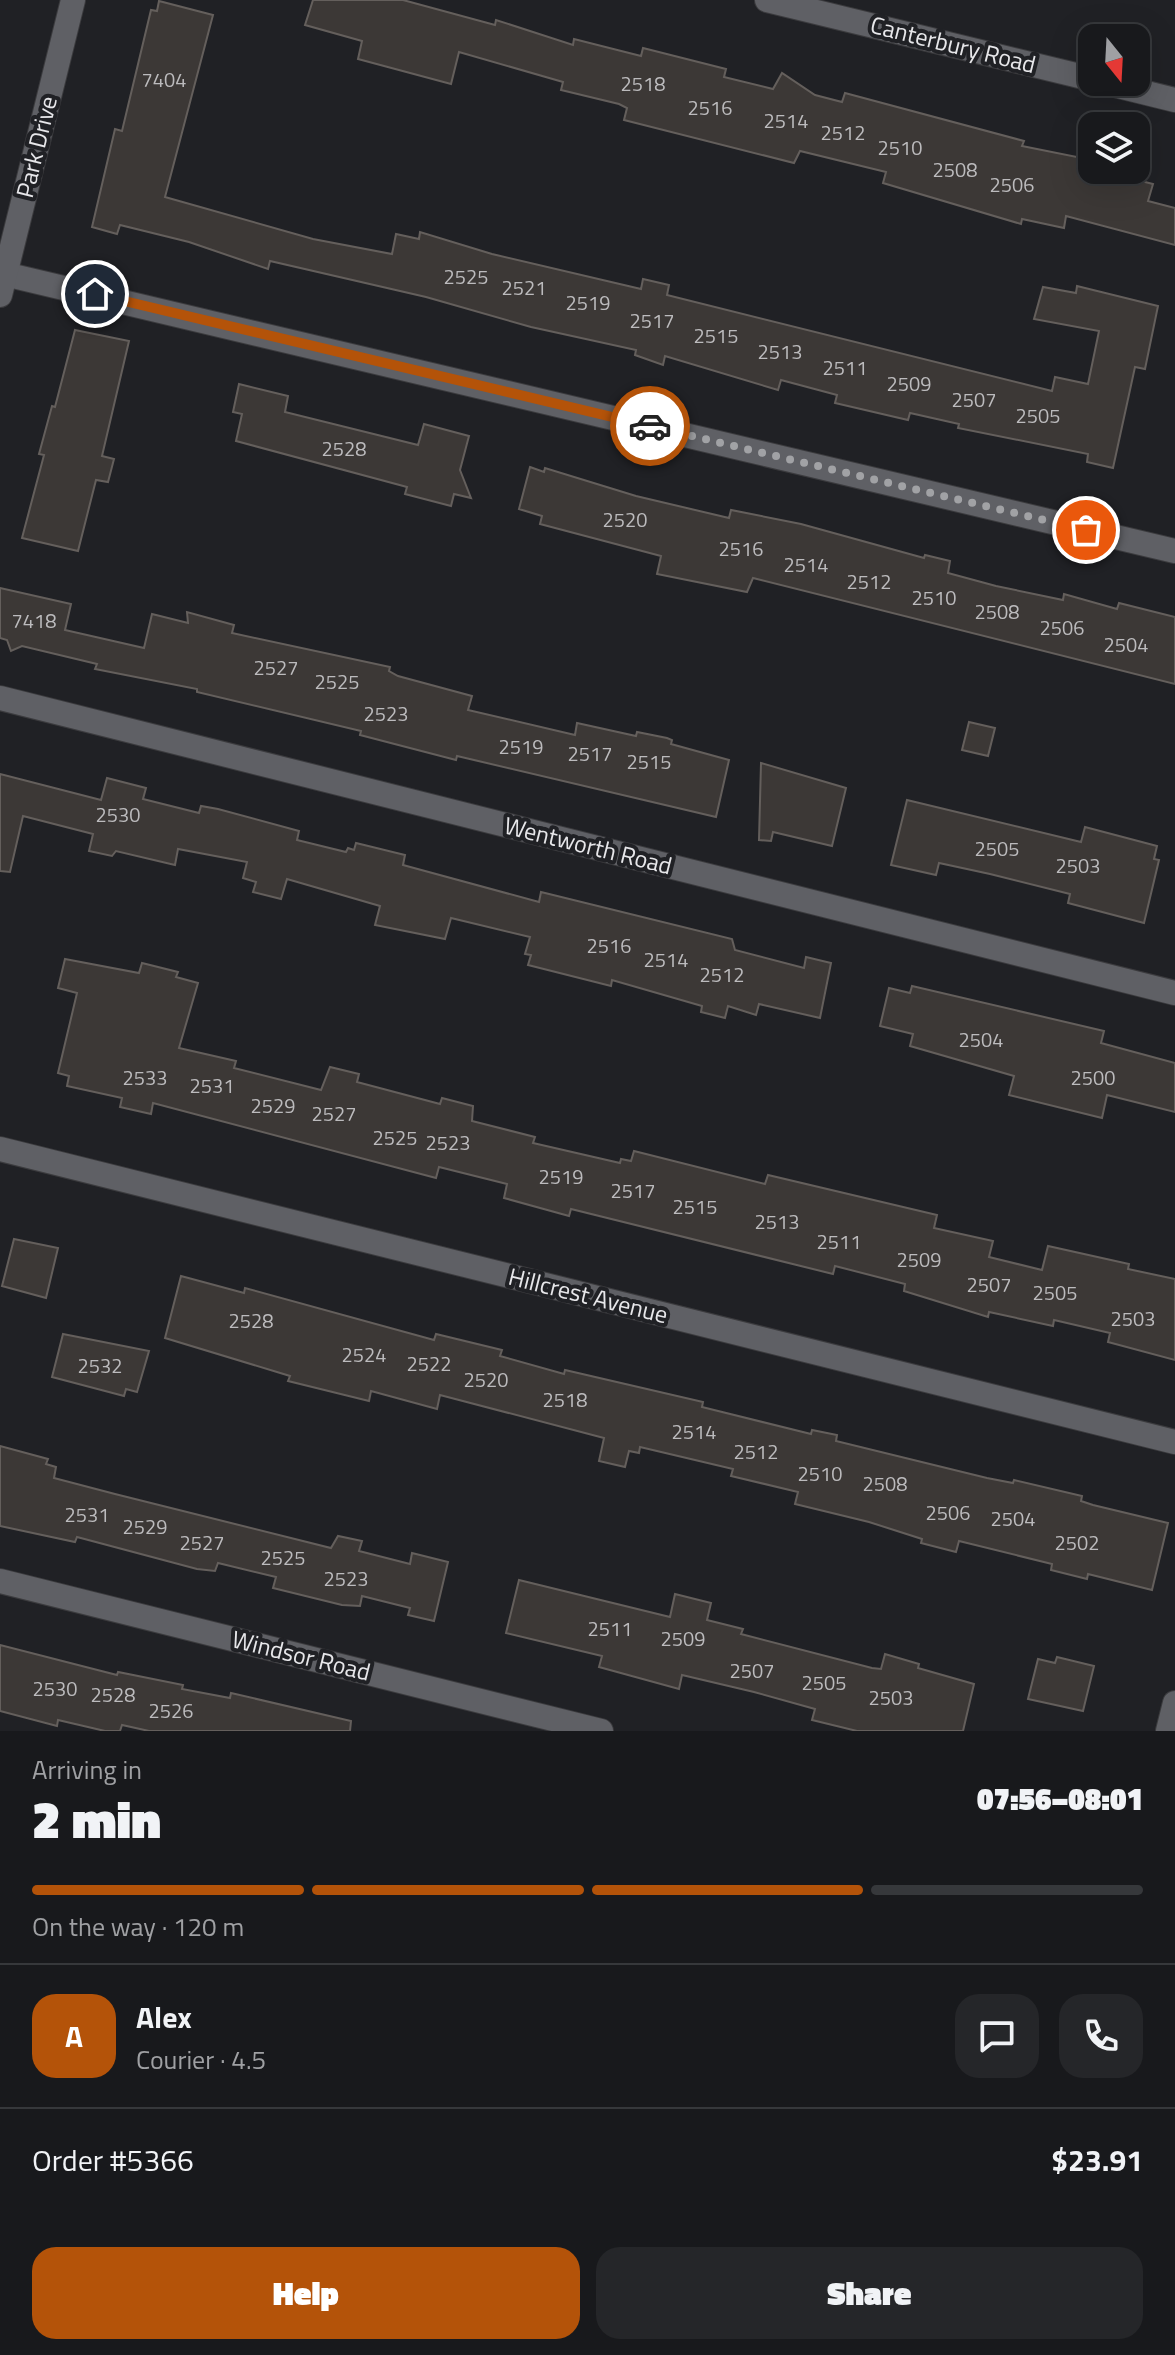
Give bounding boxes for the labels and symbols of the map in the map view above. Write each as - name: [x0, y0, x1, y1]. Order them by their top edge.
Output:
- street label: Canterbury Road: [867, 6, 1040, 82]
- north arrow: [1078, 24, 1150, 96]
- house number: 7404: [142, 64, 186, 95]
- house number: 2518: [621, 68, 665, 99]
- street label: Park Drive: [6, 92, 66, 201]
- house number: 2516: [688, 92, 732, 123]
- house number: 2514: [764, 105, 808, 136]
- house number: 2512: [821, 117, 865, 148]
- house number: 2510: [878, 132, 922, 163]
- house number: 2508: [933, 154, 977, 185]
- house number: 2506: [990, 169, 1034, 200]
- pin: [61, 260, 129, 328]
- house number: 2525: [444, 261, 488, 292]
- house number: 2521: [502, 272, 546, 303]
- house number: 2519: [566, 287, 610, 318]
- house number: 2517: [630, 305, 674, 336]
- house number: 2515: [694, 320, 738, 351]
- house number: 2513: [758, 336, 802, 367]
- house number: 2511: [823, 352, 867, 383]
- house number: 2509: [887, 368, 931, 399]
- house number: 2507: [952, 384, 996, 415]
- courier: [610, 386, 690, 466]
- house number: 2505: [1016, 400, 1060, 431]
- house number: 2528: [322, 433, 366, 464]
- pin: [1052, 496, 1120, 564]
- house number: 2520: [603, 504, 647, 535]
- house number: 2516: [719, 533, 763, 564]
- house number: 2514: [784, 549, 828, 580]
- house number: 2512: [847, 566, 891, 597]
- house number: 2510: [912, 582, 956, 613]
- house number: 2508: [975, 596, 1019, 627]
- house number: 7418: [12, 605, 56, 636]
- house number: 2506: [1040, 612, 1084, 643]
- house number: 2504: [1104, 629, 1148, 660]
- house number: 2527: [254, 652, 298, 683]
- house number: 2525: [315, 666, 359, 697]
- house number: 2523: [364, 698, 408, 729]
- house number: 2519: [499, 731, 543, 762]
- house number: 2517: [568, 738, 612, 769]
- house number: 2515: [627, 746, 671, 777]
- house number: 2530: [96, 799, 140, 830]
- street label: Wentworth Road: [501, 807, 676, 883]
- house number: 2505: [975, 833, 1019, 864]
- house number: 2503: [1056, 850, 1100, 881]
- house number: 2516: [587, 930, 631, 961]
- house number: 2514: [644, 944, 688, 975]
- house number: 2512: [700, 959, 744, 990]
- house number: 2504: [959, 1024, 1003, 1055]
- house number: 2533: [123, 1062, 167, 1093]
- house number: 2500: [1071, 1062, 1115, 1093]
- house number: 2531: [190, 1070, 234, 1101]
- house number: 2529: [251, 1090, 295, 1121]
- house number: 2527: [312, 1098, 356, 1129]
- house number: 2525: [373, 1122, 417, 1153]
- house number: 2523: [426, 1127, 470, 1158]
- house number: 2519: [539, 1161, 583, 1192]
- house number: 2517: [611, 1175, 655, 1206]
- house number: 2515: [673, 1191, 717, 1222]
- house number: 2513: [755, 1206, 799, 1237]
- house number: 2511: [817, 1226, 861, 1257]
- house number: 2509: [897, 1244, 941, 1275]
- street label: Hillcrest Avenue: [505, 1258, 672, 1332]
- house number: 2507: [967, 1269, 1011, 1300]
- house number: 2505: [1033, 1277, 1077, 1308]
- house number: 2503: [1111, 1303, 1155, 1334]
- house number: 2528: [229, 1305, 273, 1336]
- house number: 2524: [342, 1339, 386, 1370]
- house number: 2522: [407, 1348, 451, 1379]
- house number: 2532: [78, 1350, 122, 1381]
- house number: 2520: [464, 1364, 508, 1395]
- house number: 2518: [543, 1384, 587, 1415]
- house number: 2514: [672, 1416, 716, 1447]
- house number: 2512: [734, 1436, 778, 1467]
- house number: 2510: [798, 1458, 842, 1489]
- house number: 2508: [863, 1468, 907, 1499]
- house number: 2506: [926, 1497, 970, 1528]
- house number: 2531: [65, 1499, 109, 1530]
- house number: 2504: [991, 1503, 1035, 1534]
- house number: 2529: [123, 1511, 167, 1542]
- house number: 2527: [180, 1527, 224, 1558]
- house number: 2502: [1055, 1527, 1099, 1558]
- house number: 2525: [261, 1542, 305, 1573]
- house number: 2523: [324, 1563, 368, 1594]
- house number: 2511: [588, 1613, 632, 1644]
- street label: Windsor Road: [228, 1620, 374, 1690]
- house number: 2509: [661, 1623, 705, 1654]
- house number: 2507: [730, 1655, 774, 1686]
- house number: 2505: [802, 1667, 846, 1698]
- house number: 2530: [33, 1673, 77, 1704]
- house number: 2528: [91, 1679, 135, 1710]
- house number: 2503: [869, 1682, 913, 1713]
- house number: 2526: [149, 1695, 193, 1726]

